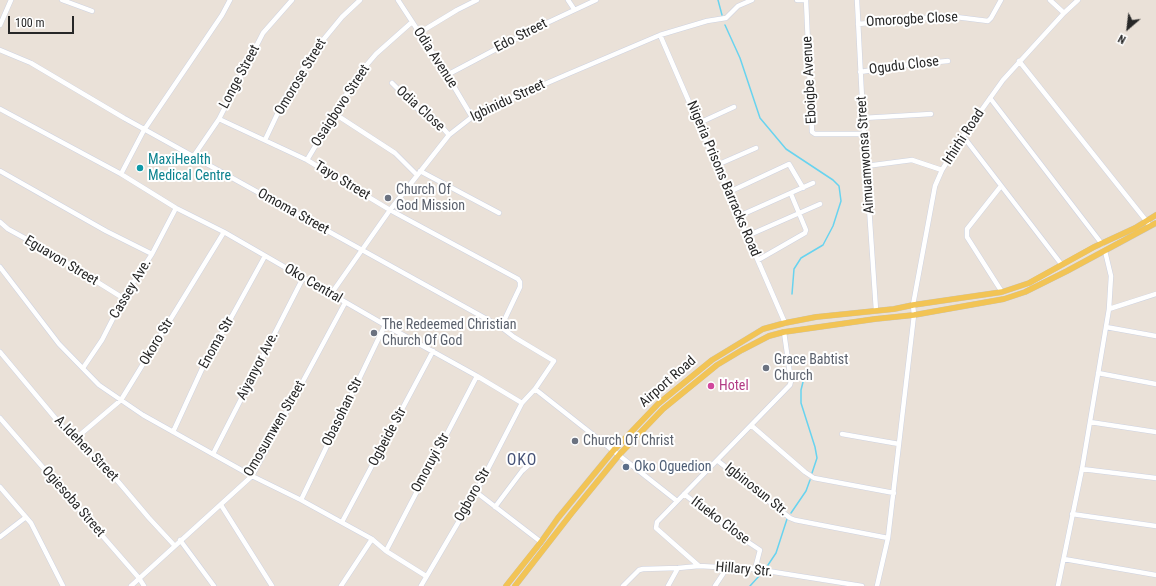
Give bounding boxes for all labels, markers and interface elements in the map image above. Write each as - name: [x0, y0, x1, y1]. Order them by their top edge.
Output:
- scale bar: [10, 8, 76, 34]
- north arrow: [1108, 8, 1148, 48]
- street label: Omorogbe Close: [866, 9, 958, 31]
- text: 100 m: [15, 16, 45, 30]
- street label: Edo Street: [492, 16, 550, 56]
- street label: Odia Avenue: [409, 25, 461, 91]
- text: N: [1116, 32, 1128, 46]
- street label: Omorose Street: [272, 36, 330, 118]
- street label: Eboigbe Avenue: [799, 36, 821, 124]
- street label: Longe Street: [216, 42, 264, 112]
- street label: Ogudu Close: [868, 53, 940, 79]
- street label: Osaigbovo Street: [308, 62, 374, 150]
- street label: Igbinidu Street: [468, 76, 548, 126]
- street label: Odia Close: [392, 83, 448, 135]
- street label: Aimuamwonsa Street: [854, 96, 878, 214]
- street label: Nigeria Prisons Barracks Road: [683, 99, 763, 259]
- street label: Irhirhi Road: [940, 106, 988, 168]
- place label: MaxiHealth Medical Centre: [148, 152, 231, 184]
- street label: Tayo Street: [311, 158, 373, 204]
- marker: MaxiHealth Medical Centre: [135, 163, 145, 173]
- place label: Church Of God Mission: [396, 182, 465, 214]
- street label: Omoma Street: [254, 185, 332, 239]
- marker: Church Of God Mission: [383, 193, 393, 203]
- street label: Eguavon Street: [21, 232, 101, 290]
- street label: Cassey Ave.: [107, 256, 155, 322]
- street label: Oko Central: [281, 261, 345, 307]
- street label: Enoma Str: [196, 314, 238, 372]
- street label: Okoro Str: [136, 315, 178, 369]
- place label: The Redeemed Christian Church Of God: [382, 317, 517, 350]
- marker: The Redeemed Christian Church Of God: [369, 328, 379, 338]
- street label: Aiyanyor Ave.: [234, 329, 282, 403]
- place label: Grace Babtist Church: [774, 352, 848, 384]
- street label: Airport Road: [636, 353, 700, 411]
- marker: Grace Babtist Church: [761, 363, 771, 373]
- street label: Obasohan Str: [319, 375, 367, 449]
- street label: Omosumwen Street: [241, 378, 309, 480]
- place label: Hotel: [719, 378, 749, 394]
- marker: Hotel: [706, 381, 716, 391]
- street label: Ogbeide Str: [365, 405, 411, 469]
- street label: A.Idehen Street: [50, 413, 122, 485]
- street label: Omoruyi Str: [408, 430, 454, 496]
- place label: Church Of Christ: [583, 433, 674, 449]
- marker: Church Of Christ: [570, 436, 580, 446]
- district label: OKO: [507, 451, 537, 471]
- place label: Oko Oguedion: [634, 459, 712, 475]
- street label: Igbinosun Str.: [721, 460, 791, 520]
- marker: Oko Oguedion: [621, 462, 631, 472]
- street label: Ogiesoba Street: [38, 463, 108, 541]
- street label: Ogboro Str: [451, 465, 495, 525]
- street label: Ifueko Close: [687, 494, 753, 548]
- street label: Hillary Str.: [715, 559, 773, 581]

